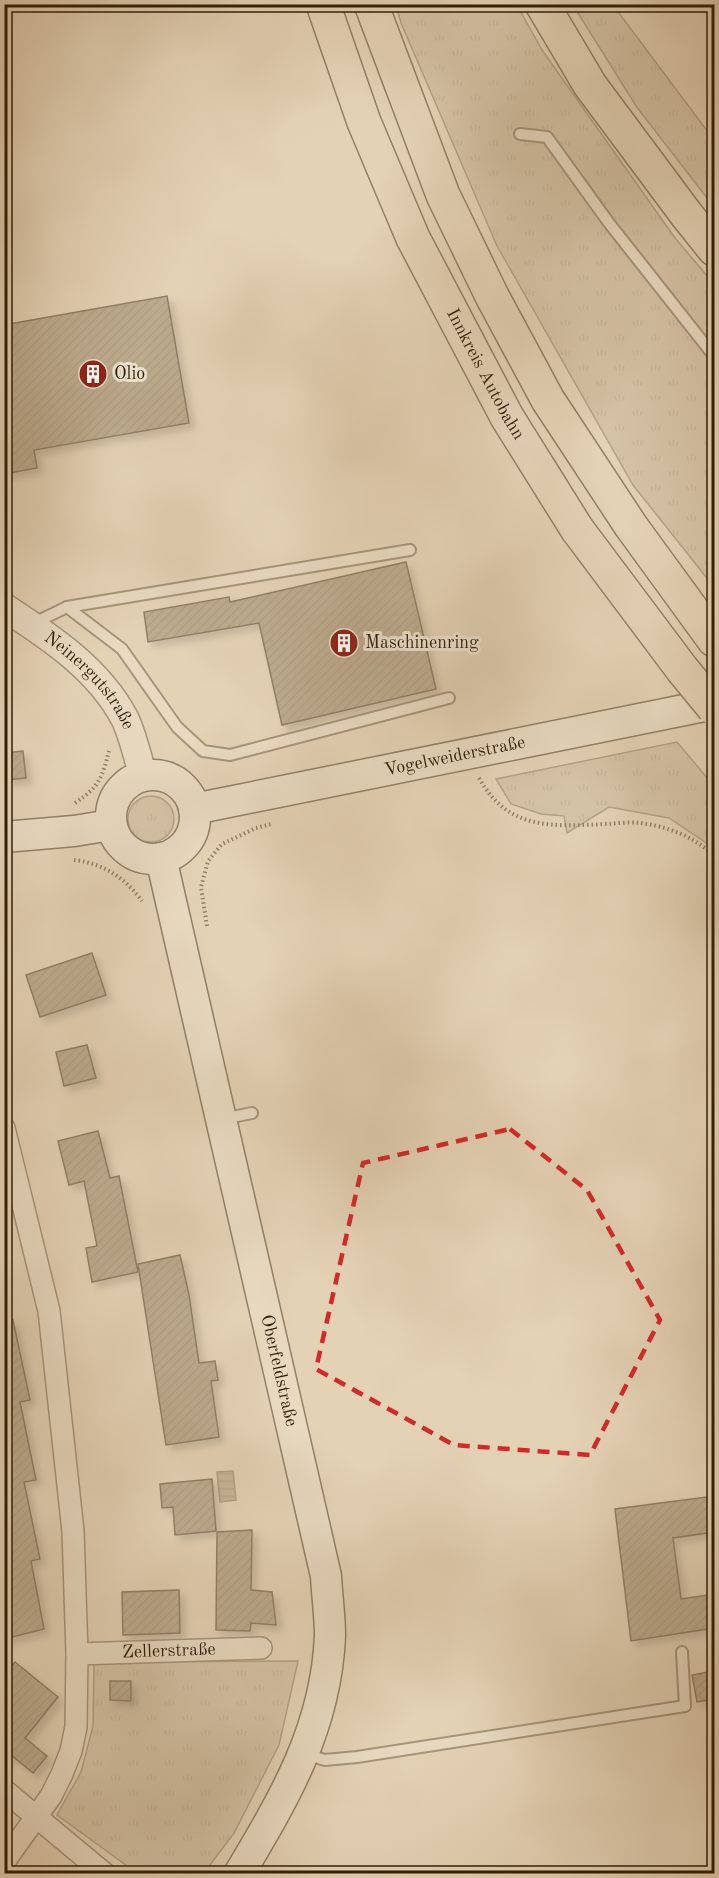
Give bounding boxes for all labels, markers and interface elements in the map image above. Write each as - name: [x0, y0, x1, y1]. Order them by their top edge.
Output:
- street label: Innkreis Autobahn: [443, 306, 528, 443]
- building icon: Olio: [77, 358, 109, 390]
- place label: Olio: [114, 365, 145, 383]
- building icon: Maschinenring: [328, 627, 360, 659]
- street label: Neinergutstraße: [41, 628, 137, 732]
- place label: Maschinenring: [365, 634, 479, 652]
- street label: Vogelweiderstraße: [383, 733, 527, 779]
- street label: Oberfeldstraße: [257, 1313, 300, 1428]
- street label: Zellerstraße: [122, 1640, 216, 1662]

